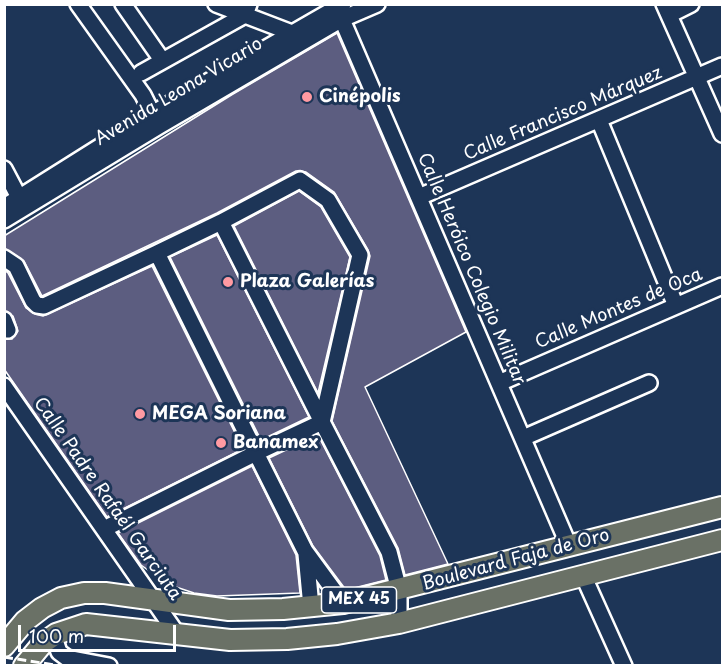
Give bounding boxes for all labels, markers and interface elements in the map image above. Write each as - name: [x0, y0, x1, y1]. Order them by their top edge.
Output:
- street label: Avenida Leona Vicario: [91, 33, 267, 151]
- street label: Calle Francisco Márquez: [461, 62, 665, 166]
- place label: Cinépolis: [319, 86, 401, 108]
- marker: Cinépolis: [300, 90, 314, 104]
- street label: Calle Heróico Colegio Militar: [412, 150, 530, 388]
- street label: Calle Montes de Oca: [532, 264, 706, 354]
- place label: Plaza Galerías: [240, 271, 374, 293]
- marker: Plaza Galerías: [221, 275, 235, 289]
- street label: Calle Padre Rafaél Garciuta: [29, 393, 185, 605]
- place label: MEGA Soriana: [152, 403, 286, 425]
- marker: MEGA Soriana: [133, 407, 147, 421]
- place label: Banamex: [233, 432, 318, 454]
- marker: Banamex: [214, 436, 228, 450]
- street label: Boulevard Faja de Oro: [420, 525, 612, 595]
- road number: MEX 45: [322, 587, 397, 613]
- scale bar: [21, 613, 178, 651]
- text: 100 m: [29, 622, 84, 649]

